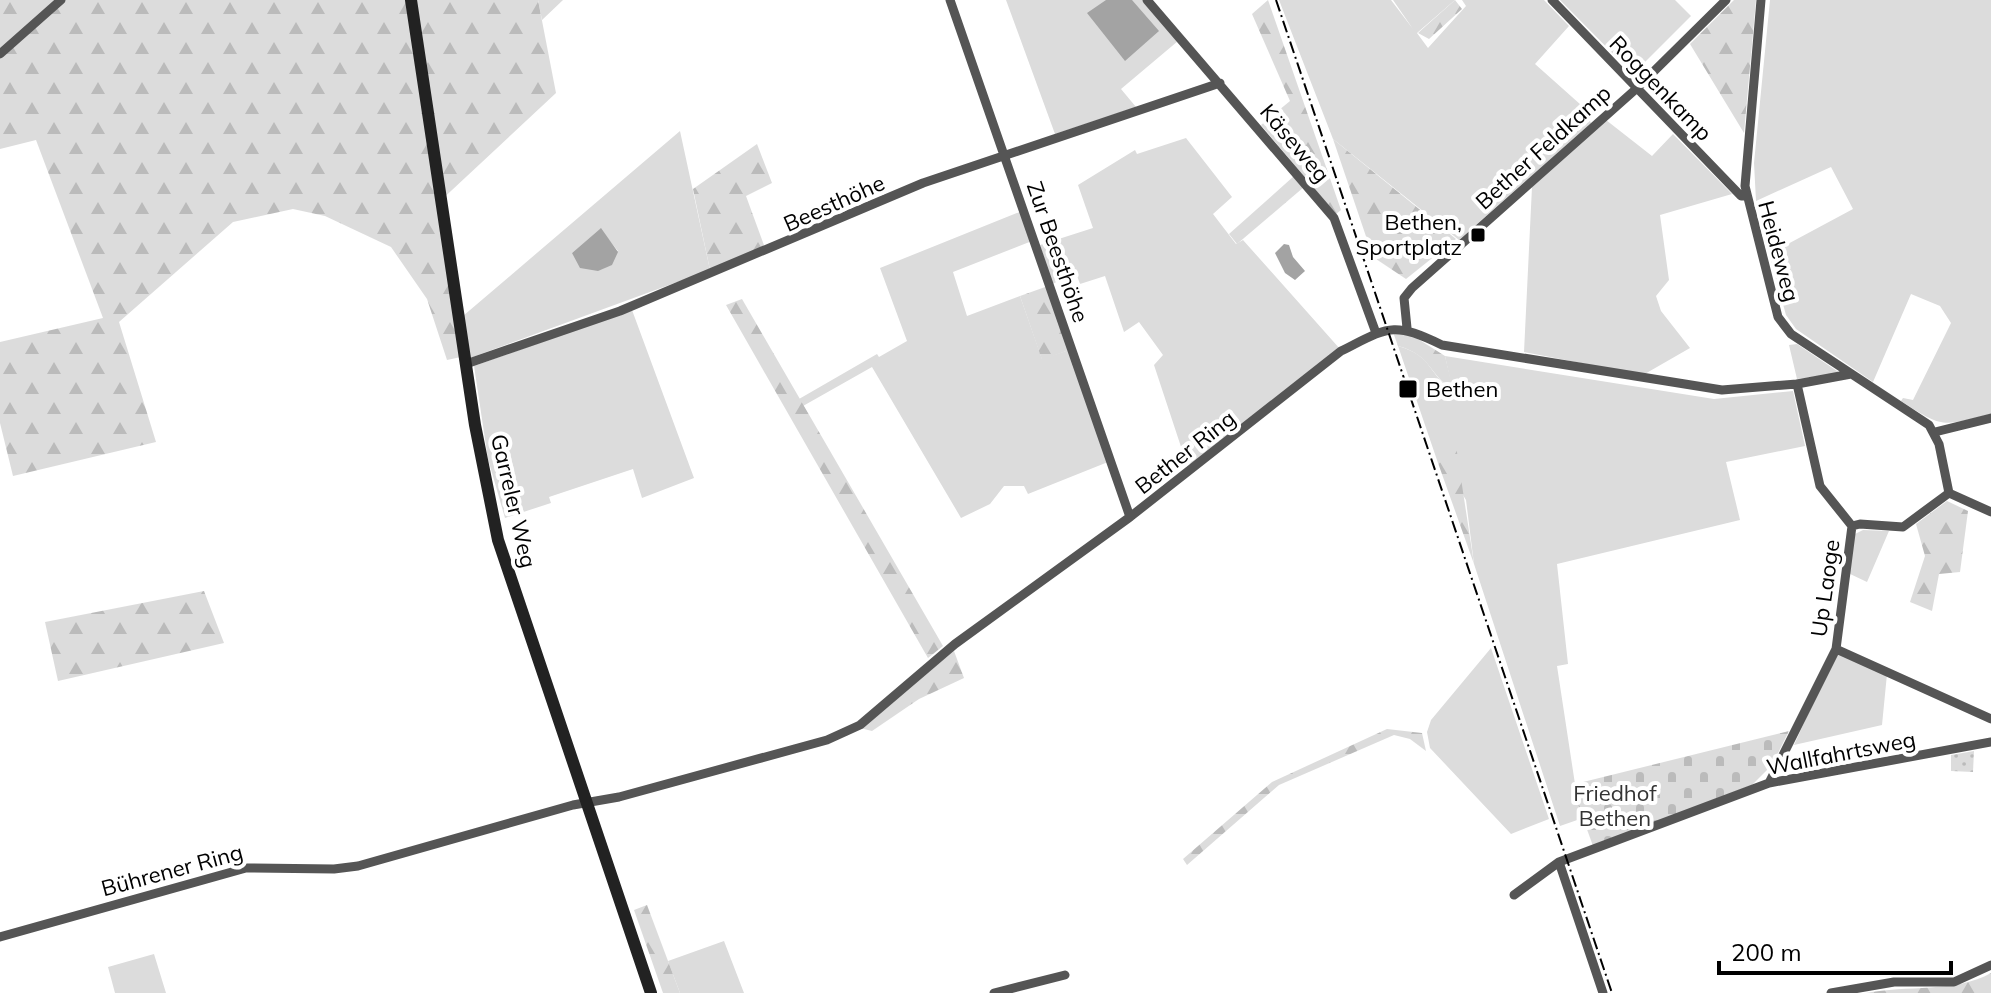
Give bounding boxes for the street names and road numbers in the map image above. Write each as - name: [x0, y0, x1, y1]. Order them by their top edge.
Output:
- street label: Roggenkamp: [1604, 29, 1718, 147]
- street label: Bether Feldkamp: [1470, 79, 1616, 215]
- street label: Käseweg: [1254, 98, 1336, 188]
- street label: Beesthöhe: [779, 168, 889, 238]
- street label: Zur Beesthöhe: [1021, 178, 1095, 326]
- street label: Heideweg: [1752, 197, 1806, 305]
- street label: Bether Ring: [1129, 404, 1241, 500]
- street label: Garreler Weg: [485, 431, 543, 571]
- street label: Up Laoge: [1804, 538, 1846, 638]
- street label: Wallfahrtsweg: [1764, 725, 1918, 781]
- street label: Bührener Ring: [98, 838, 246, 902]

